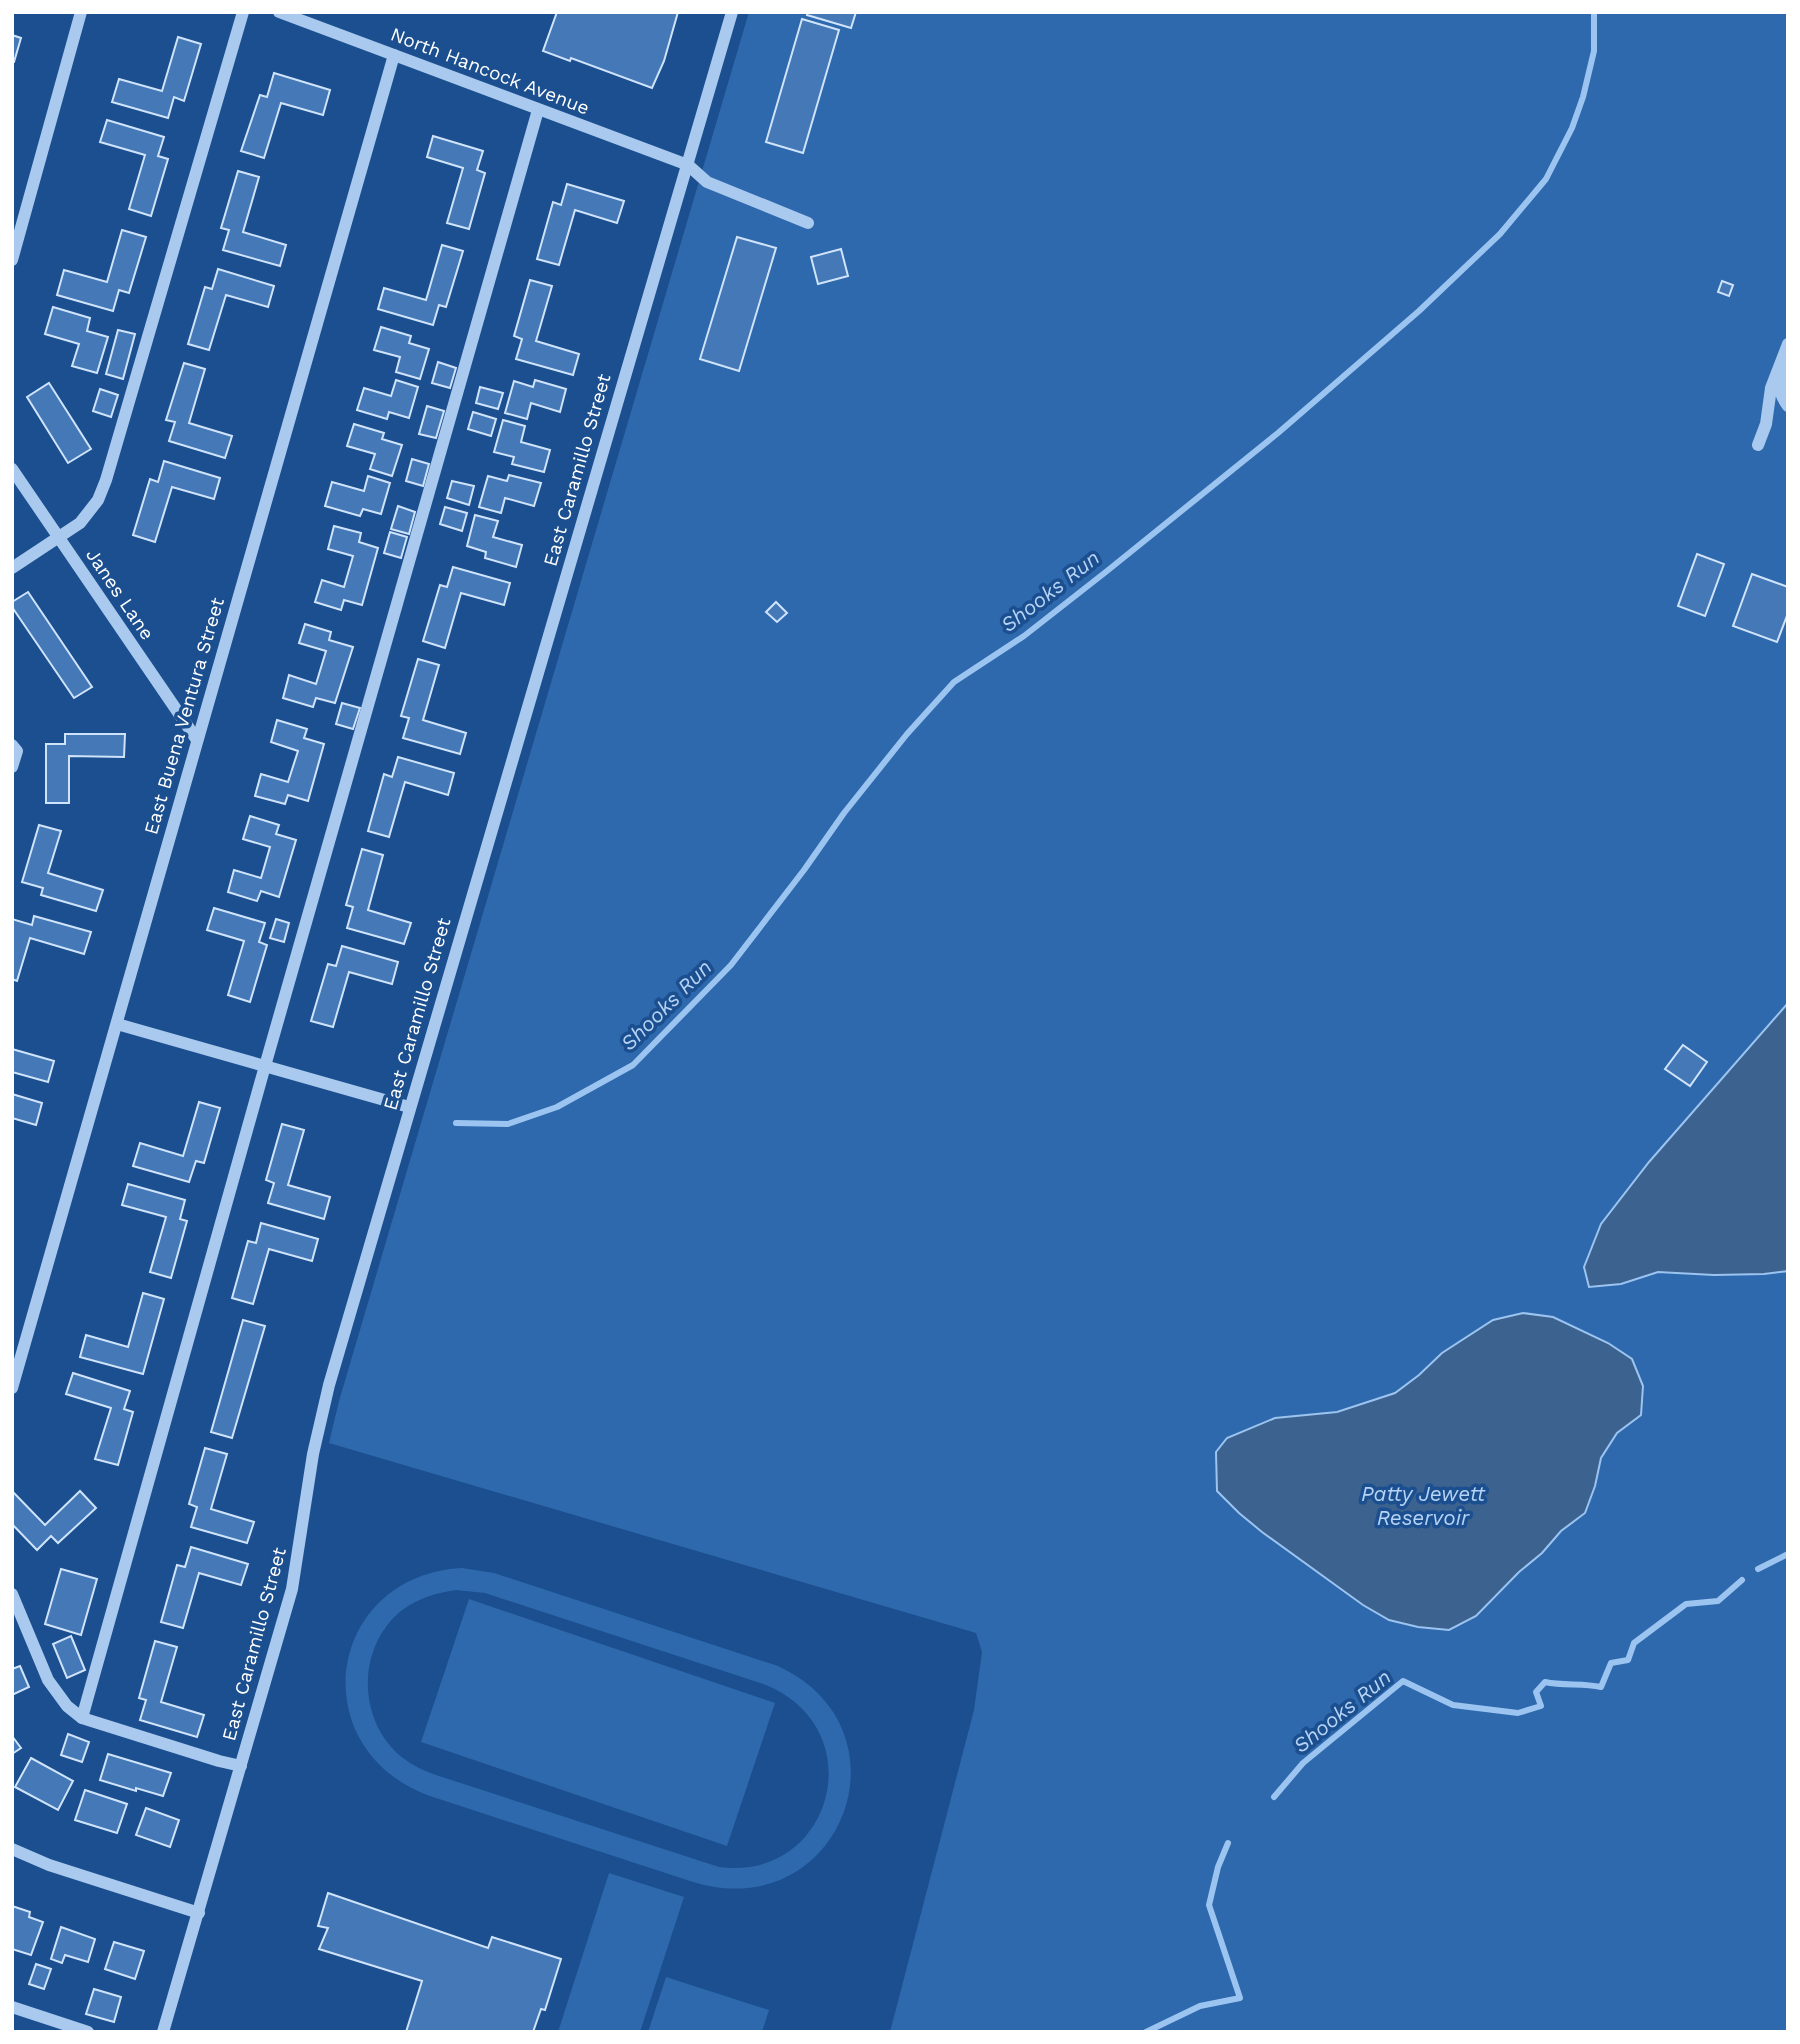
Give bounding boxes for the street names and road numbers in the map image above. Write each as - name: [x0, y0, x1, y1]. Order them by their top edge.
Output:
- street label: North Hancock Avenue: [387, 22, 593, 120]
- street label: East Caramillo Street: [538, 371, 616, 569]
- street label: Janes Lane: [81, 544, 159, 644]
- street label: East Buena Ventura Street: [139, 595, 229, 837]
- street label: East Caramillo Street: [378, 915, 456, 1113]
- street label: East Caramillo Street: [217, 1545, 291, 1743]

